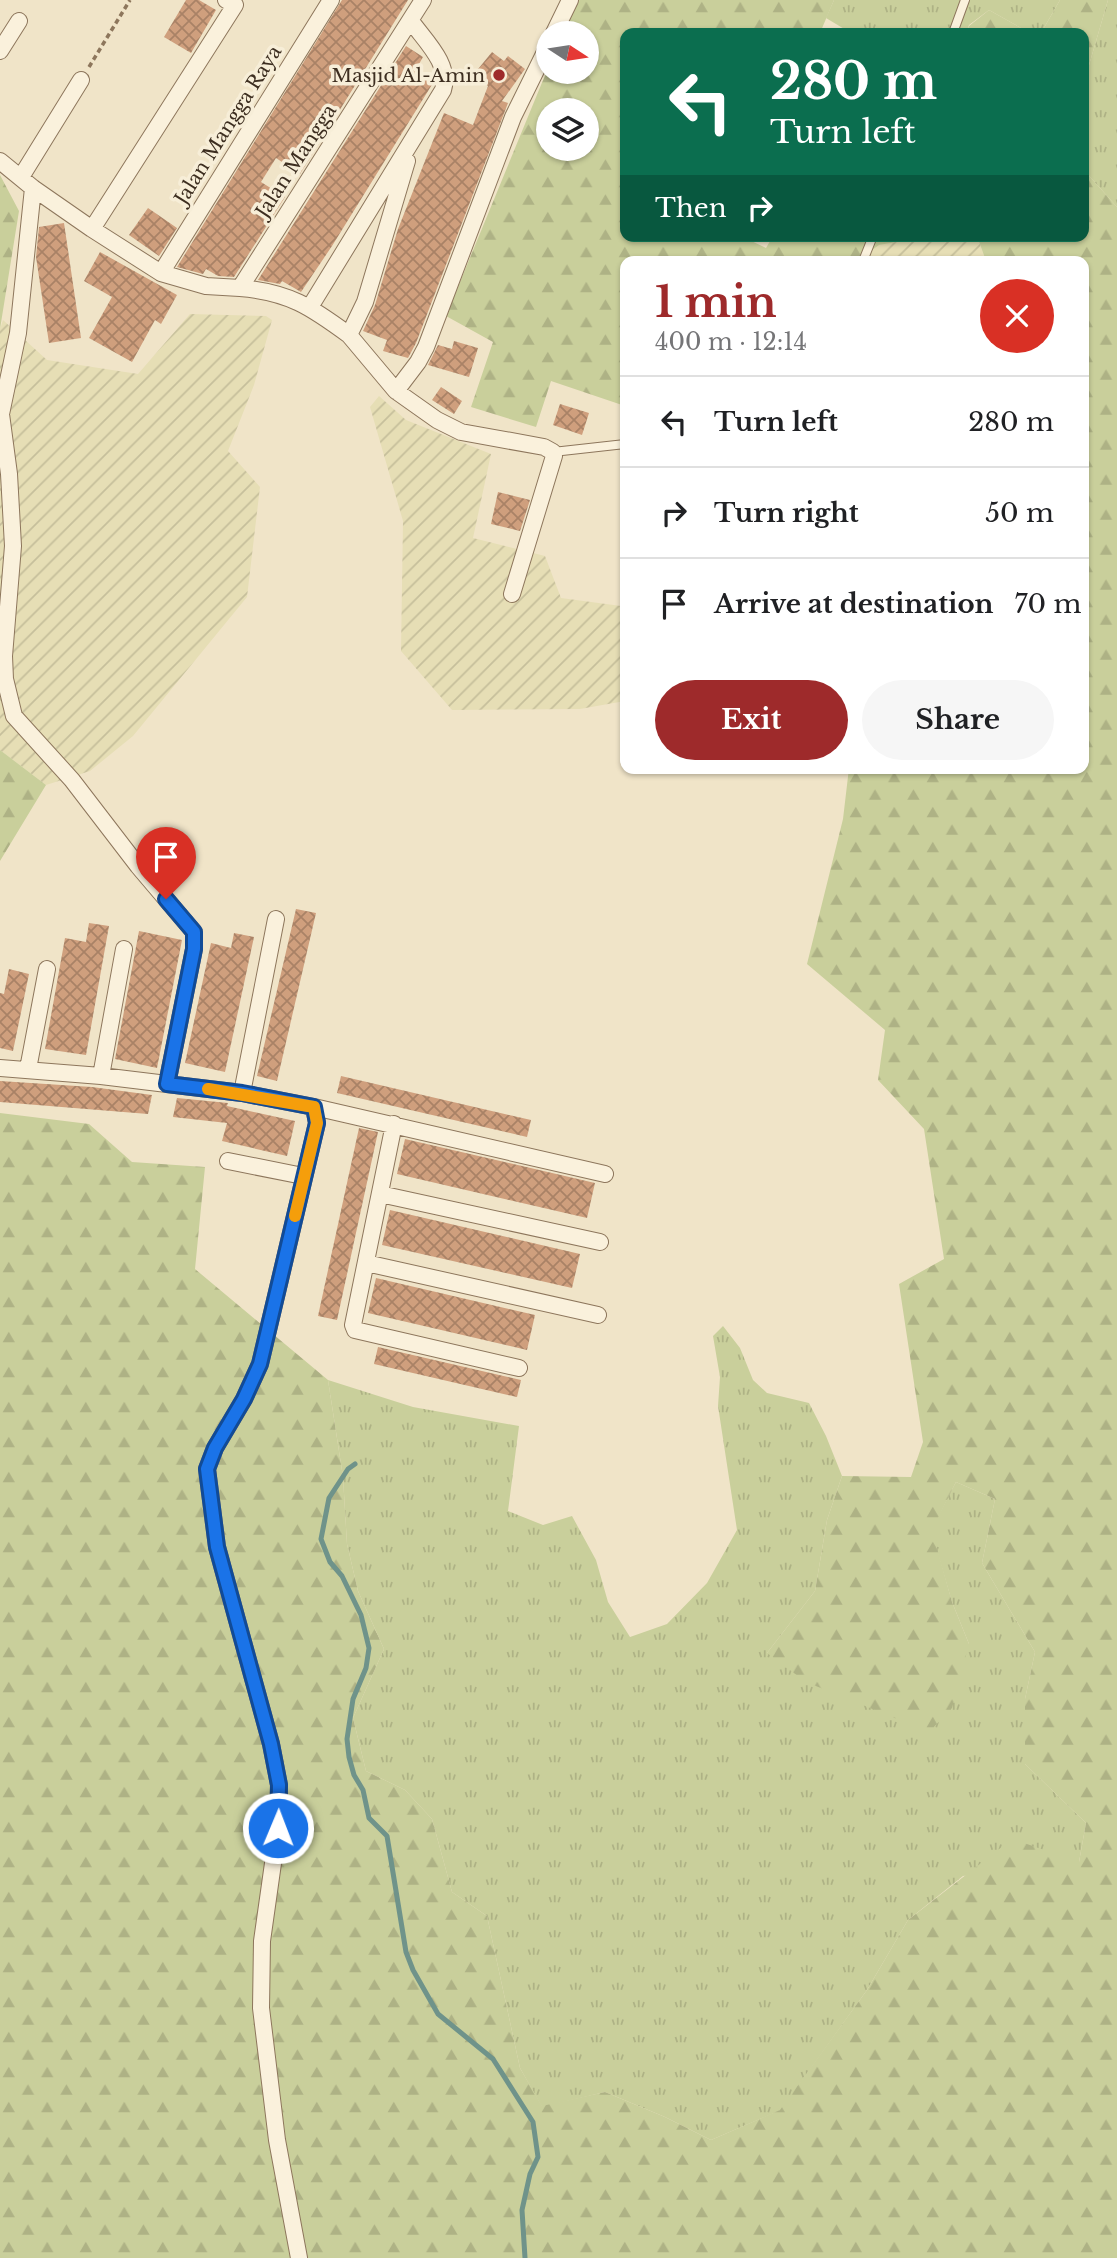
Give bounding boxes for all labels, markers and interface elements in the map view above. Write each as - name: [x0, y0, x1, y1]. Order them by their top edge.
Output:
- north arrow: [536, 21, 598, 84]
- map controls: [536, 21, 599, 161]
- street label: Jalan Mangga Raya: [168, 41, 287, 211]
- text: 280 m: [770, 51, 937, 112]
- icon: left: [655, 56, 746, 147]
- place label: Masjid Al-Amin: [331, 64, 485, 87]
- marker: Masjid Al-Amin: [491, 67, 507, 83]
- button: layers: [536, 98, 599, 161]
- street label: Jalan Mangga: [249, 100, 341, 224]
- text: Turn left: [770, 112, 916, 152]
- icon: right: [741, 189, 779, 227]
- text: Then: [655, 192, 727, 224]
- text: 1 min: [655, 276, 777, 328]
- button: close: [980, 279, 1054, 353]
- text: 400 m · 12:14: [655, 328, 807, 356]
- icon: left: [655, 403, 693, 441]
- text: Turn left: [714, 406, 838, 438]
- text: 280 m: [968, 406, 1054, 438]
- icon: right: [655, 494, 693, 532]
- text: Turn right: [714, 497, 859, 529]
- text: 50 m: [985, 497, 1054, 529]
- icon: arrive: [655, 585, 693, 623]
- text: Arrive at destination: [714, 588, 994, 620]
- text: 70 m: [1015, 588, 1082, 620]
- button: Exit: [655, 680, 848, 760]
- button: Share: [862, 680, 1054, 760]
- pin: [136, 827, 196, 899]
- icon: arrive: [147, 838, 185, 876]
- position arrow: [241, 1791, 315, 1865]

